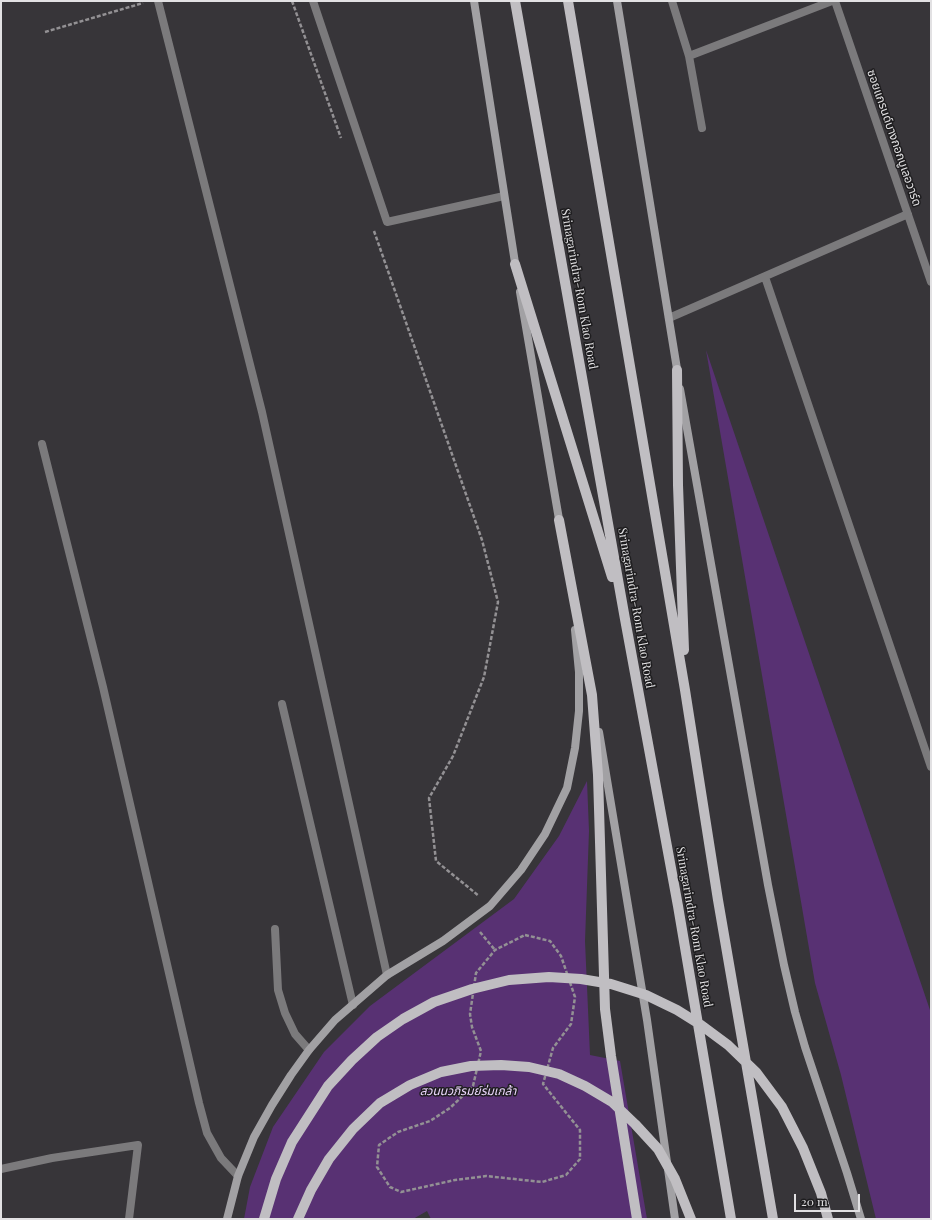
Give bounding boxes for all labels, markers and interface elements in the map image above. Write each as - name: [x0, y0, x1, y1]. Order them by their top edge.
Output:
- street label: ซอยแกรนด์บางกอกบูเลอวาร์ด: [864, 68, 924, 208]
- street label: Srinagarindra-Rom Klao Road: [558, 208, 600, 370]
- street label: Srinagarindra-Rom Klao Road: [615, 527, 657, 689]
- street label: Srinagarindra-Rom Klao Road: [673, 846, 715, 1008]
- park label: สวนนวภิรมย์ร่มเกล้า: [420, 1084, 516, 1098]
- scale bar: [796, 1186, 862, 1212]
- text: 20 m: [801, 1193, 828, 1209]

